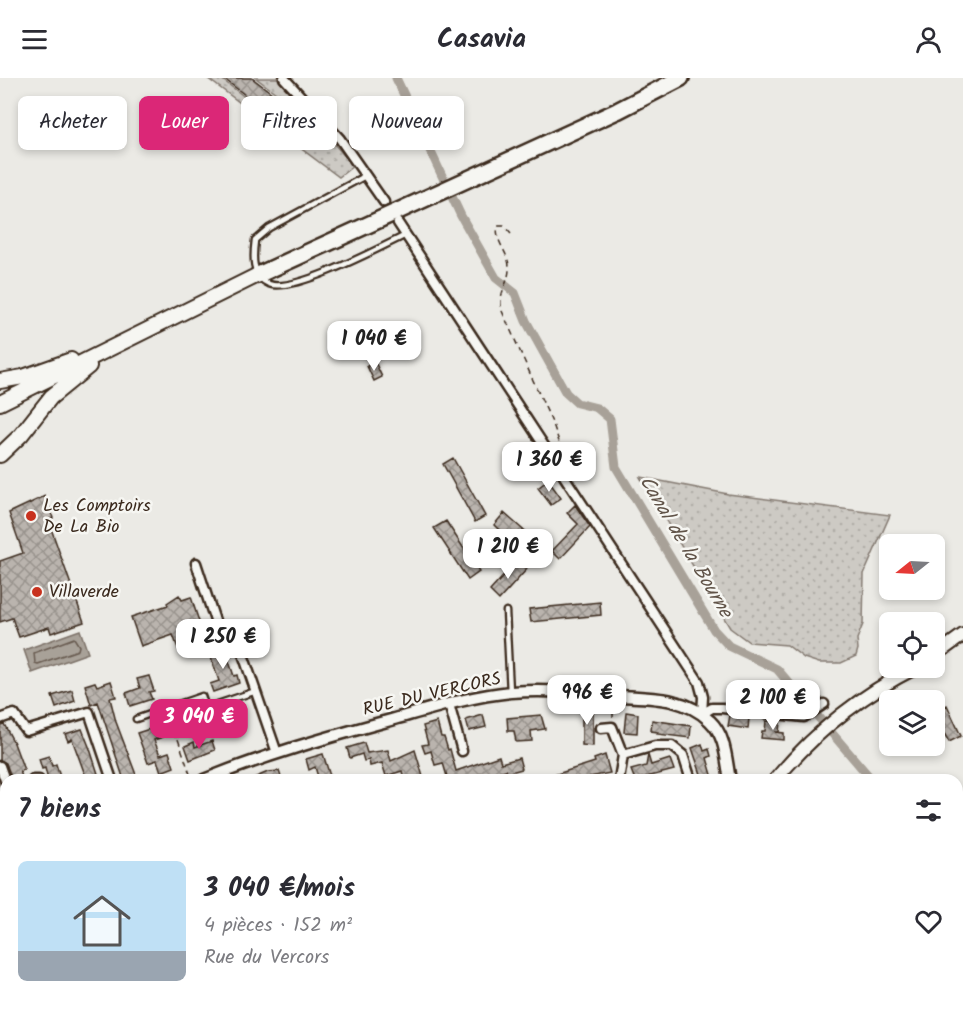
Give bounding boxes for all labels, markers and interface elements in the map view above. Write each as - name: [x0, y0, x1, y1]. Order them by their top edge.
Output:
- text: Casavia: [437, 18, 526, 61]
- icon: menu: [18, 23, 51, 56]
- icon: person: [912, 23, 945, 56]
- chip: Acheter: [18, 96, 127, 150]
- chip: Louer: [139, 96, 229, 150]
- chip: Filtres: [241, 96, 337, 150]
- chip: Nouveau: [349, 96, 464, 150]
- pin: 1 040 €: [319, 321, 429, 372]
- text: 1 040 €: [341, 324, 407, 356]
- pin: 1 360 €: [494, 442, 604, 493]
- text: 1 360 €: [516, 445, 582, 477]
- water label: Canal de la Bourne: [630, 470, 741, 626]
- place label: Les Comptoirs De La Bio: [43, 492, 151, 542]
- marker: Les Comptoirs De La Bio: [24, 509, 38, 523]
- pin: 1 210 €: [453, 529, 563, 580]
- text: 1 210 €: [477, 532, 539, 564]
- north arrow: [879, 534, 945, 600]
- map controls: [879, 534, 945, 756]
- place label: Villaverde: [49, 578, 119, 607]
- marker: Villaverde: [30, 585, 44, 599]
- button: locate: [879, 612, 945, 678]
- pin: 1 250 €: [168, 619, 278, 670]
- text: 1 250 €: [190, 622, 256, 654]
- street label: RUE DU VERCORS: [360, 665, 504, 725]
- pin: 996 €: [545, 675, 629, 726]
- text: 996 €: [561, 678, 613, 710]
- pin: 2 100 €: [718, 680, 828, 731]
- text: 2 100 €: [740, 683, 806, 715]
- button: layers: [879, 690, 945, 756]
- pin: 3 040 €: [144, 699, 254, 750]
- text: 3 040 €: [164, 702, 234, 734]
- text: 7 biens: [18, 789, 101, 831]
- icon: filters: [912, 794, 945, 827]
- text: 3 040 €/mois: [204, 868, 355, 910]
- icon: home: [66, 885, 138, 957]
- icon: heart: [912, 905, 945, 938]
- text: 4 pièces · 152 m²: [204, 910, 352, 942]
- text: Rue du Vercors: [204, 942, 329, 974]

